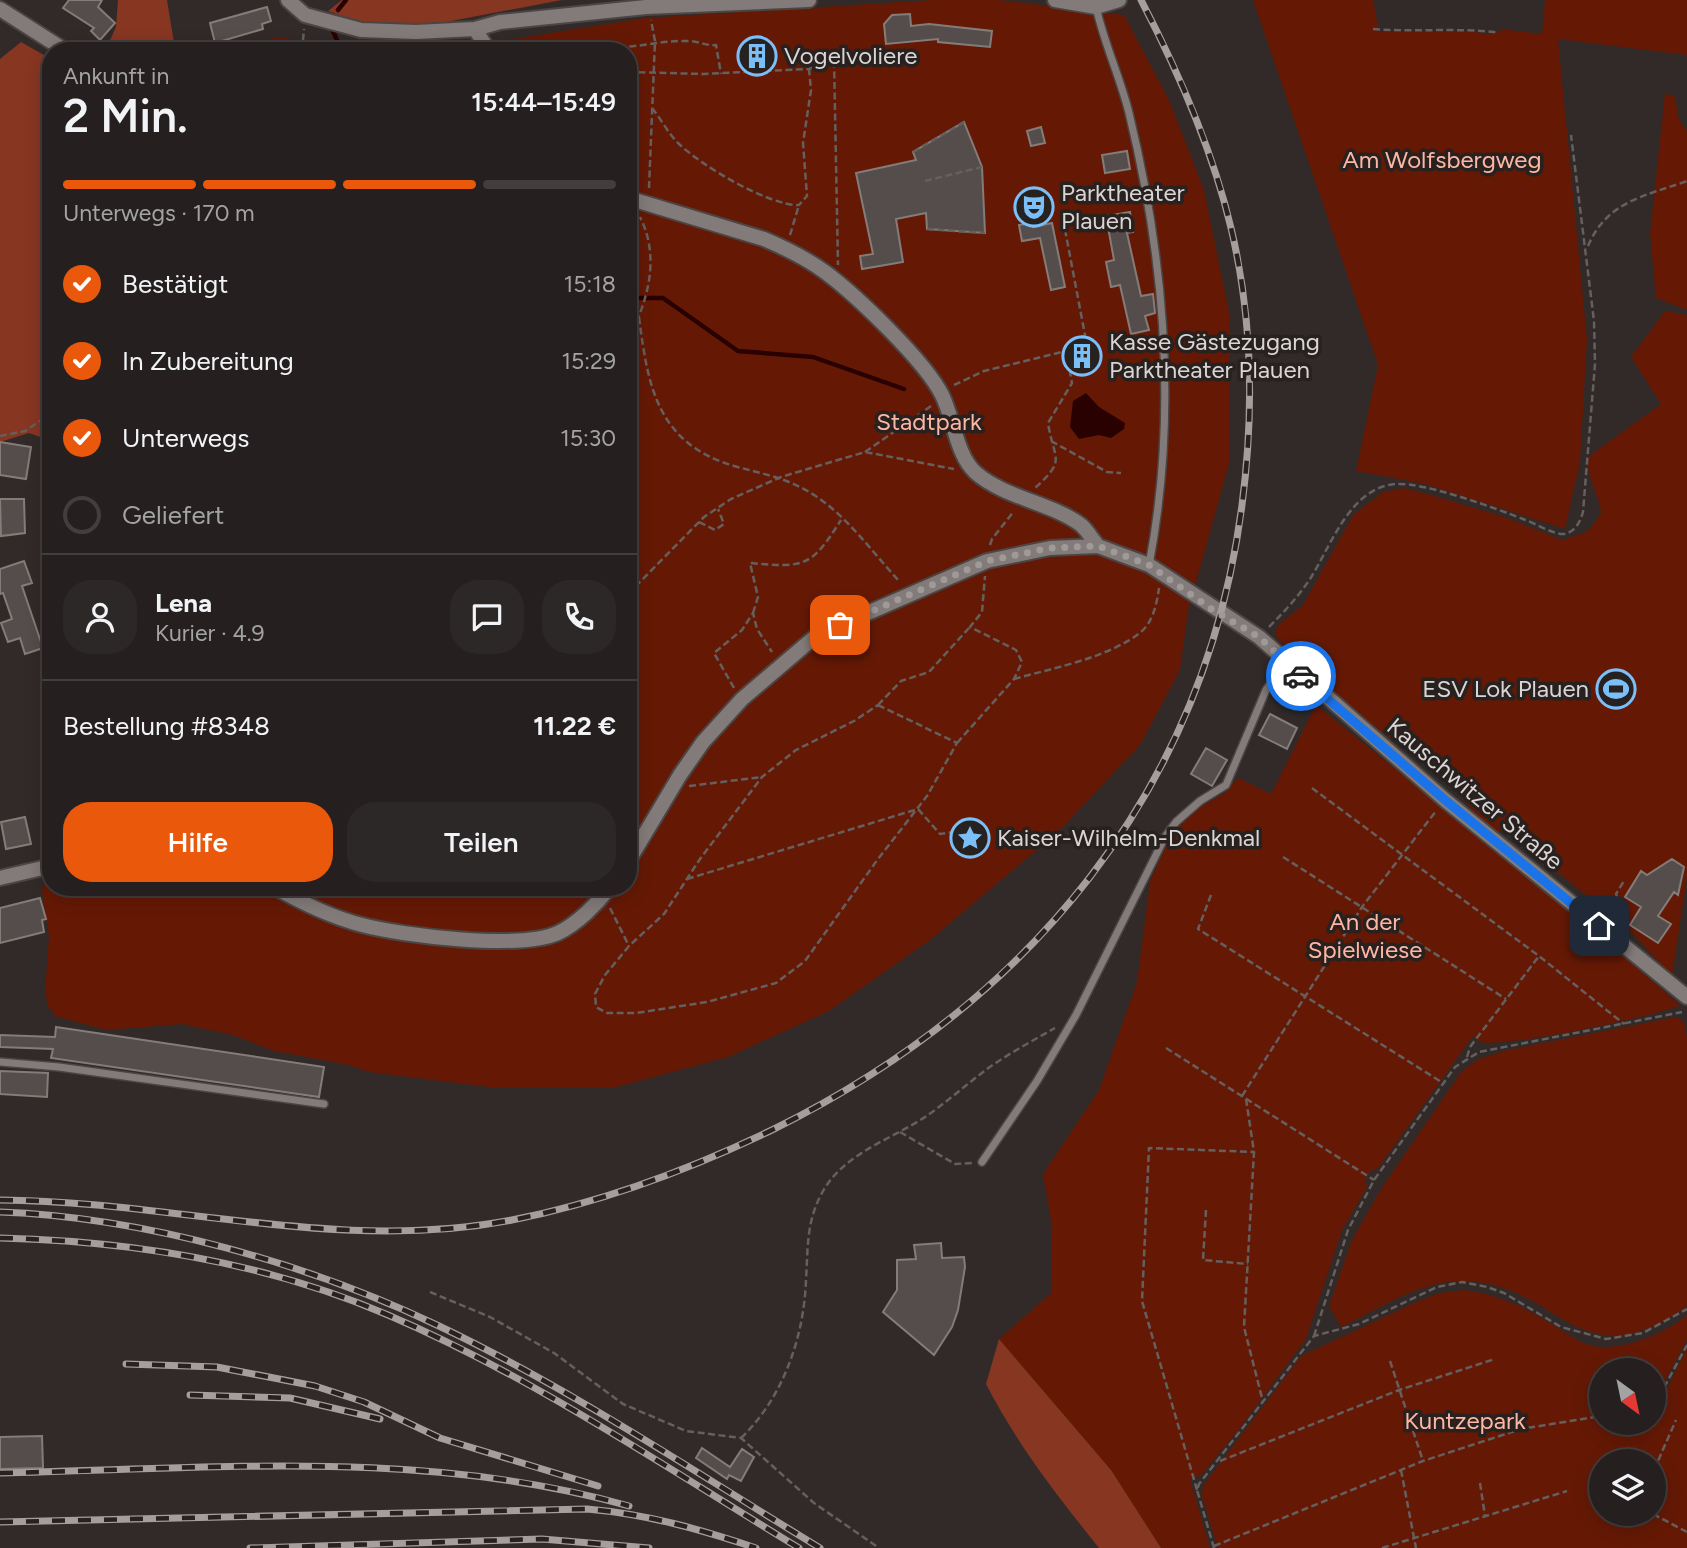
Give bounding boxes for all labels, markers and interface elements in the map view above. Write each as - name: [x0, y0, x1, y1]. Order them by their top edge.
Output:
- building icon: Vogelvoliere: [736, 35, 778, 77]
- place label: Vogelvoliere: [784, 41, 917, 70]
- text: Ankunft in: [63, 62, 169, 90]
- text: 15:44–15:49: [471, 86, 616, 118]
- text: 2 Min.: [63, 88, 188, 144]
- park label: Am Wolfsbergweg: [1343, 145, 1542, 174]
- place label: Parktheater Plauen: [1061, 178, 1185, 235]
- theatre icon: Parktheater Plauen: [1013, 186, 1055, 228]
- text: Unterwegs · 170 m: [63, 199, 255, 227]
- icon: check: [63, 265, 101, 303]
- text: Bestätigt: [122, 268, 228, 300]
- text: 15:18: [564, 270, 616, 298]
- place label: Kasse Gästezugang Parktheater Plauen: [1109, 327, 1320, 384]
- building icon: Kasse Gästezugang Parktheater Plauen: [1061, 335, 1103, 377]
- icon: check: [63, 342, 101, 380]
- text: In Zubereitung: [122, 345, 294, 377]
- text: 15:29: [562, 347, 616, 375]
- park label: Stadtpark: [876, 407, 982, 436]
- icon: check: [63, 419, 101, 457]
- text: Unterwegs: [122, 422, 249, 454]
- text: 15:30: [560, 424, 616, 452]
- text: Geliefert: [122, 499, 224, 531]
- button: person: [63, 580, 137, 654]
- button: chat: [450, 580, 524, 654]
- button: phone: [542, 580, 616, 654]
- text: Lena: [155, 587, 212, 619]
- pin: [810, 595, 870, 655]
- icon: bag: [821, 606, 859, 644]
- text: Kurier · 4.9: [155, 619, 265, 647]
- courier: [1266, 641, 1336, 711]
- icon: car: [1282, 657, 1320, 695]
- sports icon: ESV Lok Plauen: [1595, 668, 1637, 710]
- place label: ESV Lok Plauen: [1422, 674, 1589, 703]
- text: Bestellung #8348: [63, 710, 270, 742]
- text: 11.22 €: [533, 710, 616, 742]
- street label: Kauschwitzer Straße: [1381, 712, 1569, 876]
- button: Hilfe: [63, 802, 333, 882]
- button: Teilen: [347, 802, 616, 882]
- place icon: Kaiser-Wilhelm-Denkmal: [949, 817, 991, 859]
- place label: Kaiser-Wilhelm-Denkmal: [997, 823, 1260, 852]
- pin: [1569, 896, 1629, 956]
- park label: An der Spielwiese: [1308, 907, 1422, 964]
- icon: home: [1580, 907, 1618, 945]
- north arrow: [1589, 1358, 1666, 1435]
- map controls: [1589, 1358, 1666, 1526]
- park label: Kuntzepark: [1404, 1406, 1526, 1435]
- button: layers: [1589, 1449, 1666, 1526]

